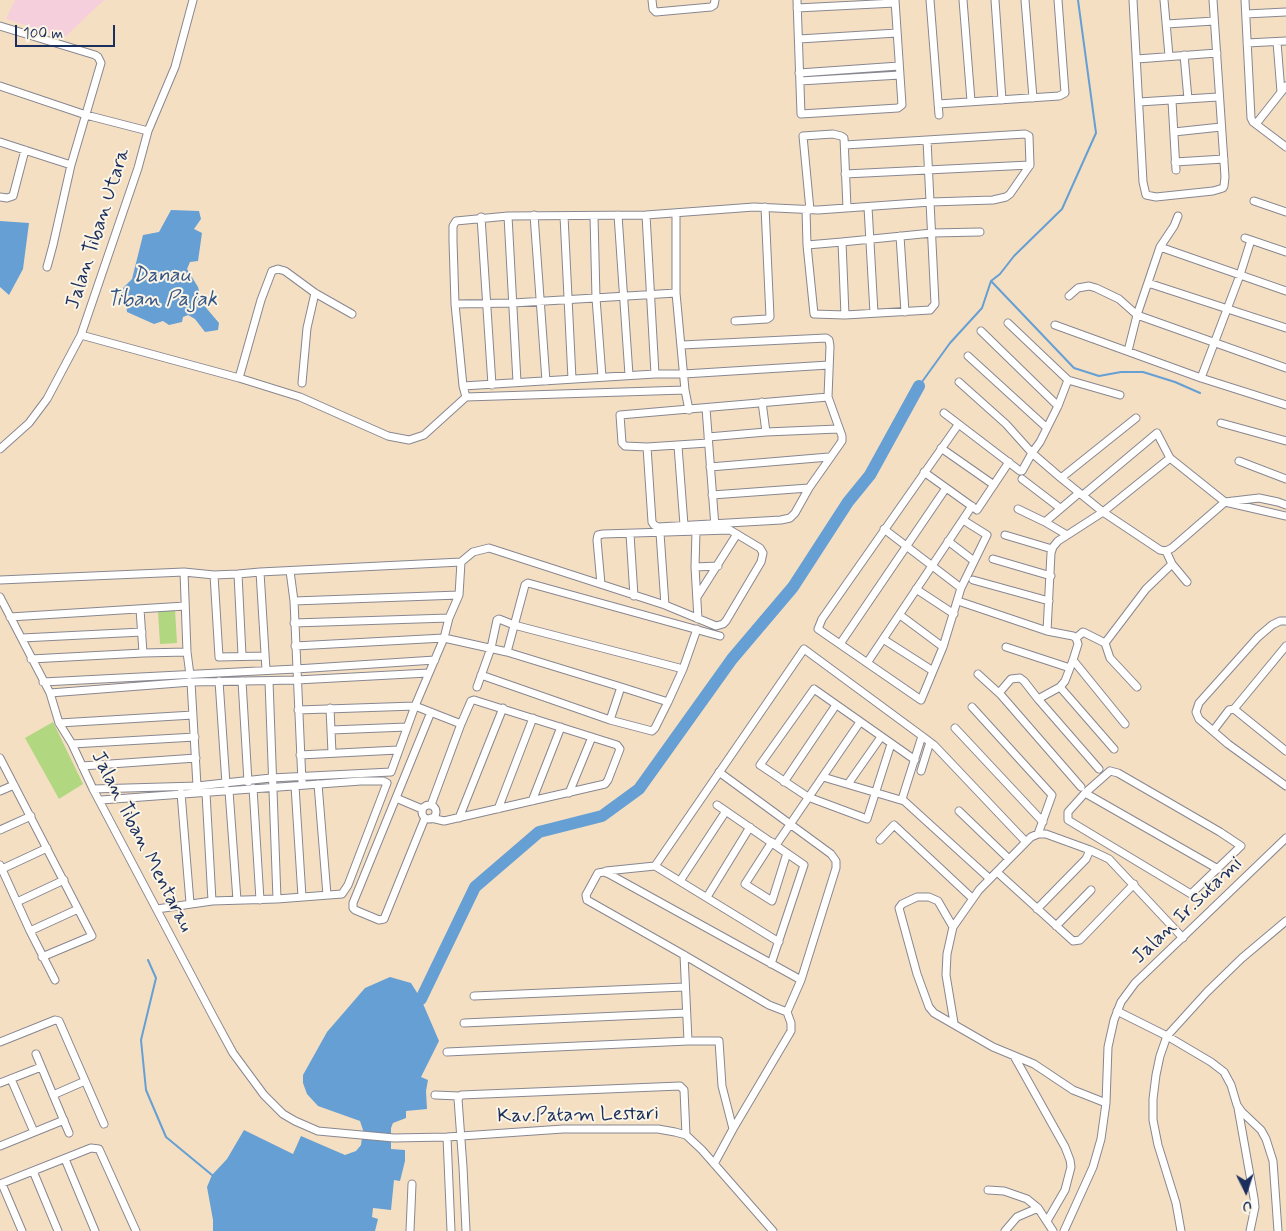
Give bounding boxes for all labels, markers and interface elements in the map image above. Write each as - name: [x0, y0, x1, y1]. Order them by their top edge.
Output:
- scale bar: [18, 15, 118, 47]
- text: 100 m: [23, 24, 63, 44]
- street label: Jalan Tiban Utara: [62, 146, 136, 312]
- water label: Danau Tiban Pajak: [107, 264, 217, 314]
- street label: Jalan Tiban Mentarau: [85, 747, 197, 937]
- street label: Jalan Ir.Sutami: [1128, 852, 1248, 970]
- street label: Kav.Patam Lestari: [497, 1103, 659, 1129]
- north arrow: [1221, 1166, 1271, 1216]
- text: U: [1242, 1197, 1252, 1215]

